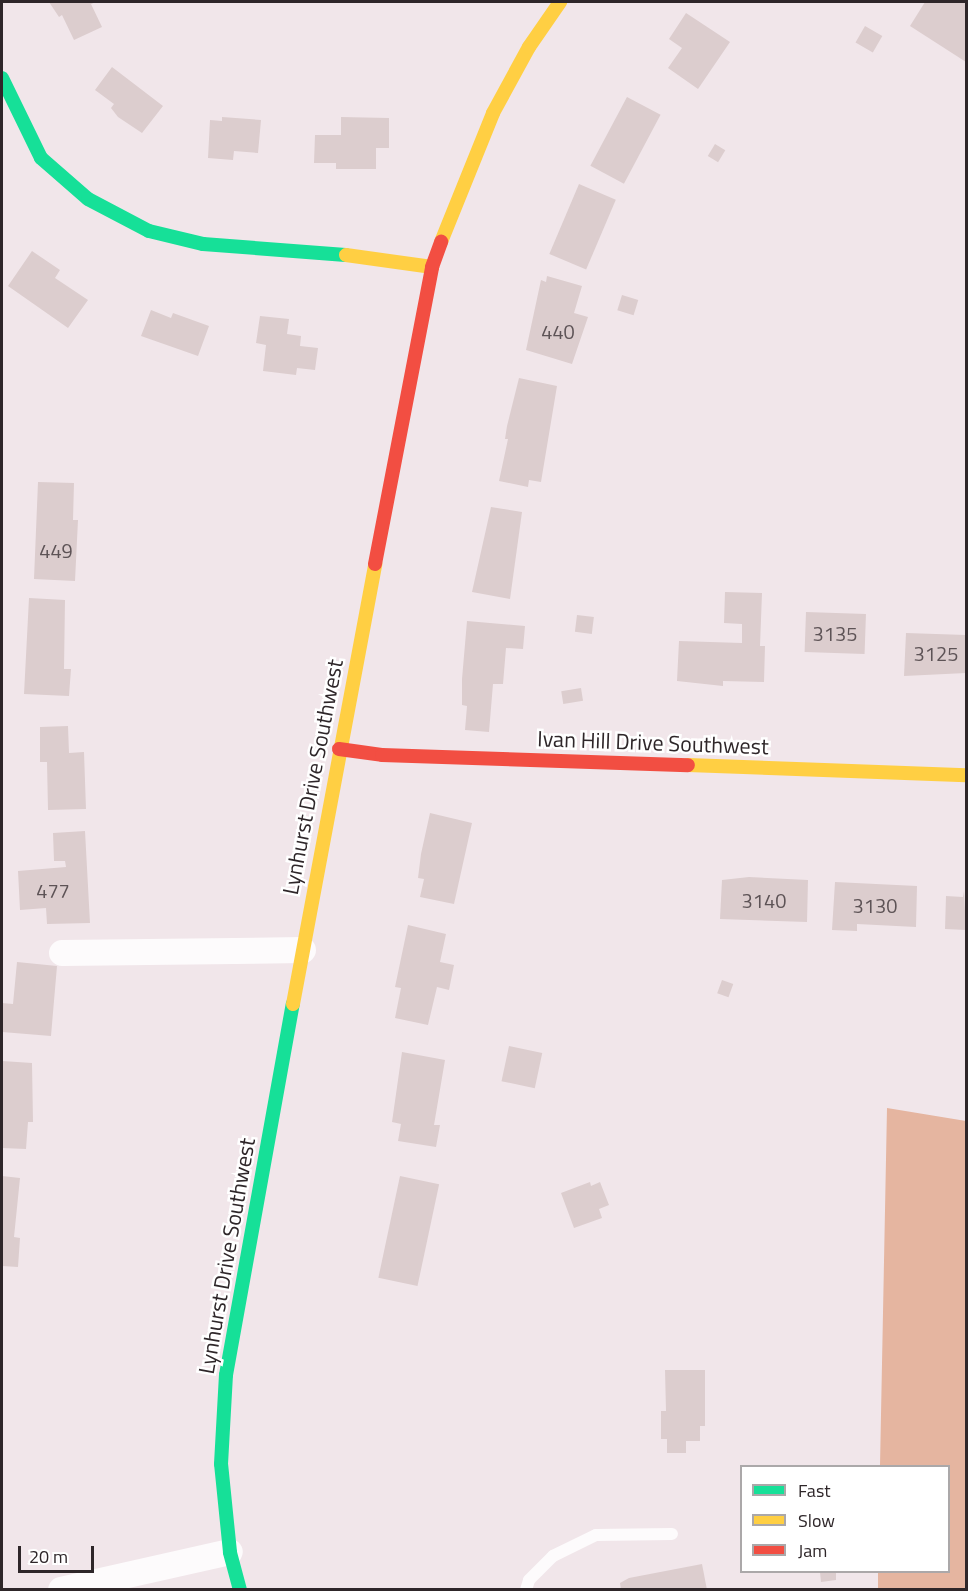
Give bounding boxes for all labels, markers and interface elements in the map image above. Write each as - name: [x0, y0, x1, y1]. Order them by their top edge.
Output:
- house number: 440: [541, 319, 575, 343]
- house number: 449: [39, 538, 73, 562]
- house number: 3135: [813, 621, 857, 645]
- house number: 3125: [914, 641, 958, 665]
- street label: Lynhurst Drive Southwest: [277, 657, 349, 897]
- street label: Ivan Hill Drive Southwest: [537, 726, 769, 760]
- house number: 477: [36, 878, 70, 902]
- house number: 3140: [742, 888, 786, 912]
- house number: 3130: [853, 893, 897, 917]
- street label: Lynhurst Drive Southwest: [193, 1136, 261, 1376]
- legend: [740, 1465, 950, 1573]
- text: Fast: [798, 1477, 831, 1504]
- text: Slow: [798, 1507, 835, 1534]
- scale bar: [21, 1534, 98, 1572]
- text: Jam: [798, 1537, 827, 1564]
- text: 20 m: [29, 1543, 68, 1570]

